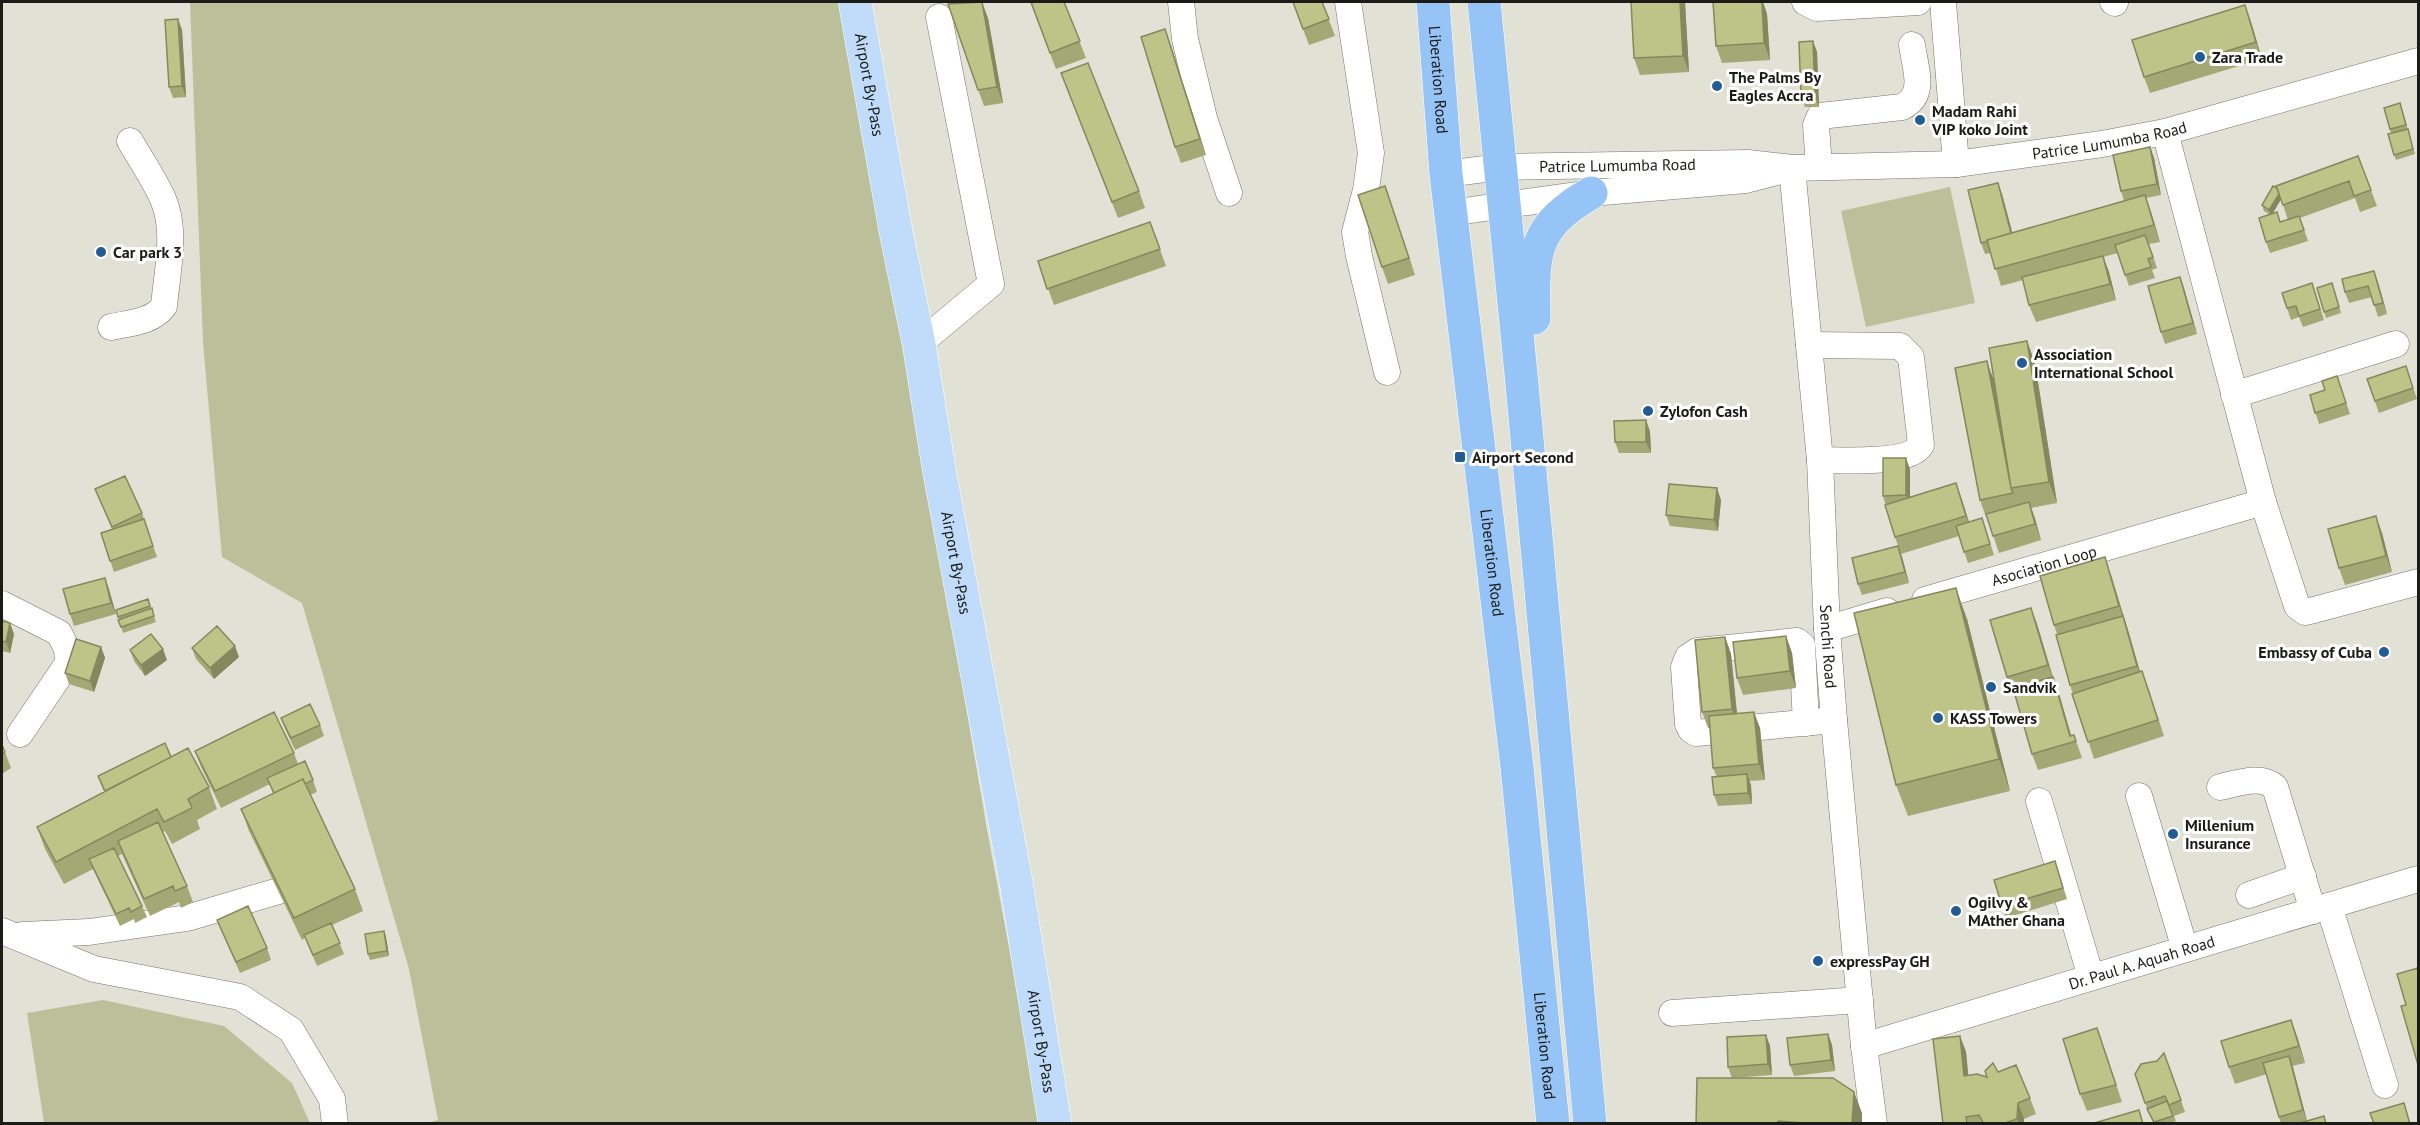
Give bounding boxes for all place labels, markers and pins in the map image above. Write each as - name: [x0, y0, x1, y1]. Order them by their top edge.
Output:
- place label: Zara Trade: [2212, 47, 2283, 67]
- marker: Zara Trade: [2193, 50, 2207, 64]
- place label: The Palms By Eagles Accra: [1729, 67, 1821, 105]
- marker: The Palms By Eagles Accra: [1710, 79, 1724, 93]
- place label: Madam Rahi VIP koko Joint: [1931, 101, 2028, 139]
- marker: Madam Rahi VIP koko Joint: [1913, 113, 1927, 127]
- place label: Car park 3: [113, 242, 182, 262]
- marker: Car park 3: [94, 245, 108, 259]
- place label: Association International School: [2034, 344, 2173, 382]
- marker: Association International School: [2015, 356, 2029, 370]
- place label: Zylofon Cash: [1660, 401, 1748, 421]
- marker: Zylofon Cash: [1641, 404, 1655, 418]
- place label: Airport Second: [1472, 447, 1574, 467]
- marker: Airport Second: [1453, 450, 1467, 464]
- place label: Embassy of Cuba: [2258, 642, 2372, 662]
- marker: Embassy of Cuba: [2377, 645, 2391, 659]
- place label: Sandvik: [2003, 677, 2057, 697]
- marker: Sandvik: [1984, 680, 1998, 694]
- place label: KASS Towers: [1950, 708, 2037, 728]
- marker: KASS Towers: [1931, 711, 1945, 725]
- place label: Millenium Insurance: [2185, 815, 2254, 853]
- marker: Millenium Insurance: [2166, 827, 2180, 841]
- place label: Ogilvy & MAther Ghana: [1968, 892, 2065, 930]
- marker: Ogilvy & MAther Ghana: [1949, 904, 1963, 918]
- place label: expressPay GH: [1830, 951, 1930, 971]
- marker: expressPay GH: [1811, 954, 1825, 968]

